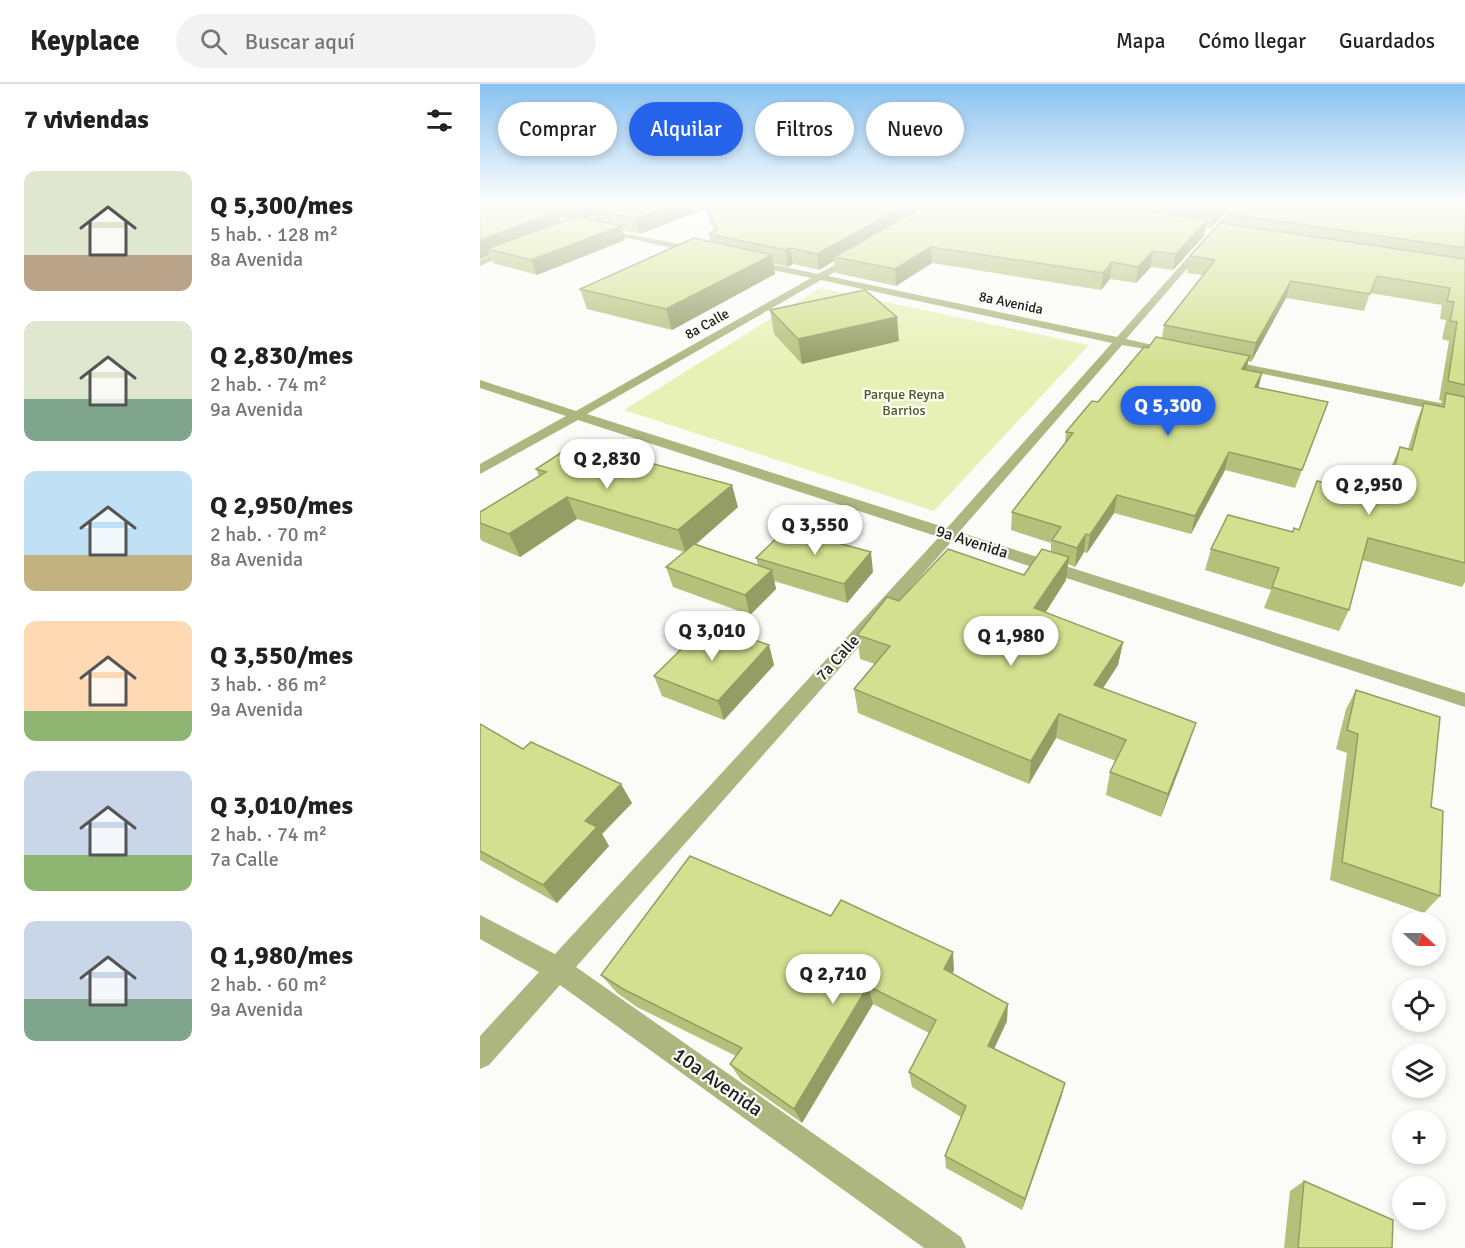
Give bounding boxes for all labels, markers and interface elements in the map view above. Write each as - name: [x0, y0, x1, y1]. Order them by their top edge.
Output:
- search box: [176, 14, 596, 68]
- text: Keyplace: [30, 24, 140, 58]
- icon: search: [197, 25, 230, 58]
- text: Buscar aquí: [245, 28, 355, 55]
- text: Mapa: [1116, 28, 1165, 54]
- text: Cómo llegar: [1198, 28, 1306, 54]
- text: Guardados: [1339, 28, 1435, 54]
- chip: Comprar: [498, 102, 617, 156]
- chip: Alquilar: [629, 102, 743, 156]
- chip: Filtros: [755, 102, 854, 156]
- chip: Nuevo: [866, 102, 964, 156]
- text: 7 viviendas: [24, 104, 149, 136]
- icon: filters: [423, 104, 456, 137]
- text: Q 5,300/mes: [210, 190, 353, 222]
- icon: home: [72, 195, 144, 267]
- text: 5 hab. · 128 m²: [210, 222, 338, 247]
- text: 8a Avenida: [210, 247, 303, 272]
- street label: 8a Avenida: [977, 288, 1045, 318]
- street label: 8a Calle: [682, 305, 732, 343]
- text: Q 2,830/mes: [210, 340, 353, 372]
- icon: home: [72, 345, 144, 417]
- text: 2 hab. · 74 m²: [210, 372, 327, 397]
- park label: Parque Reyna Barrios: [863, 386, 945, 419]
- pin: Q 5,300: [1113, 386, 1223, 437]
- text: Q 5,300: [1135, 393, 1201, 418]
- text: 9a Avenida: [210, 397, 303, 422]
- pin: Q 2,830: [552, 439, 662, 490]
- text: Q 2,830: [574, 446, 640, 471]
- pin: Q 2,950: [1314, 465, 1424, 516]
- text: Q 2,950: [1336, 472, 1402, 497]
- text: Q 2,950/mes: [210, 490, 353, 522]
- icon: home: [72, 495, 144, 567]
- pin: Q 3,550: [760, 505, 870, 556]
- text: Q 3,550: [782, 512, 848, 537]
- street label: 9a Avenida: [933, 521, 1011, 563]
- text: 2 hab. · 70 m²: [210, 522, 327, 547]
- text: 8a Avenida: [210, 547, 303, 572]
- pin: Q 3,010: [657, 611, 767, 662]
- pin: Q 1,980: [956, 616, 1066, 667]
- text: Q 3,010: [679, 618, 745, 643]
- text: Q 1,980: [978, 623, 1044, 648]
- street label: 7a Calle: [812, 631, 864, 685]
- text: Q 3,550/mes: [210, 640, 353, 672]
- icon: home: [72, 645, 144, 717]
- text: 3 hab. · 86 m²: [210, 672, 327, 697]
- text: 9a Avenida: [210, 697, 303, 722]
- text: Q 3,010/mes: [210, 790, 353, 822]
- icon: home: [72, 795, 144, 867]
- text: 2 hab. · 74 m²: [210, 822, 327, 847]
- text: 7a Calle: [210, 847, 279, 872]
- north arrow: [1392, 912, 1446, 966]
- map controls: [1392, 912, 1446, 1230]
- text: Q 1,980/mes: [210, 940, 353, 972]
- icon: home: [72, 945, 144, 1017]
- pin: Q 2,710: [778, 954, 888, 1005]
- text: Q 2,710: [800, 961, 866, 986]
- text: 2 hab. · 60 m²: [210, 972, 327, 997]
- button: locate: [1392, 978, 1446, 1032]
- text: 9a Avenida: [210, 997, 303, 1022]
- street label: 10a Avenida: [668, 1042, 768, 1122]
- button: layers: [1392, 1044, 1446, 1098]
- button: +: [1392, 1110, 1446, 1164]
- button: −: [1392, 1176, 1446, 1230]

